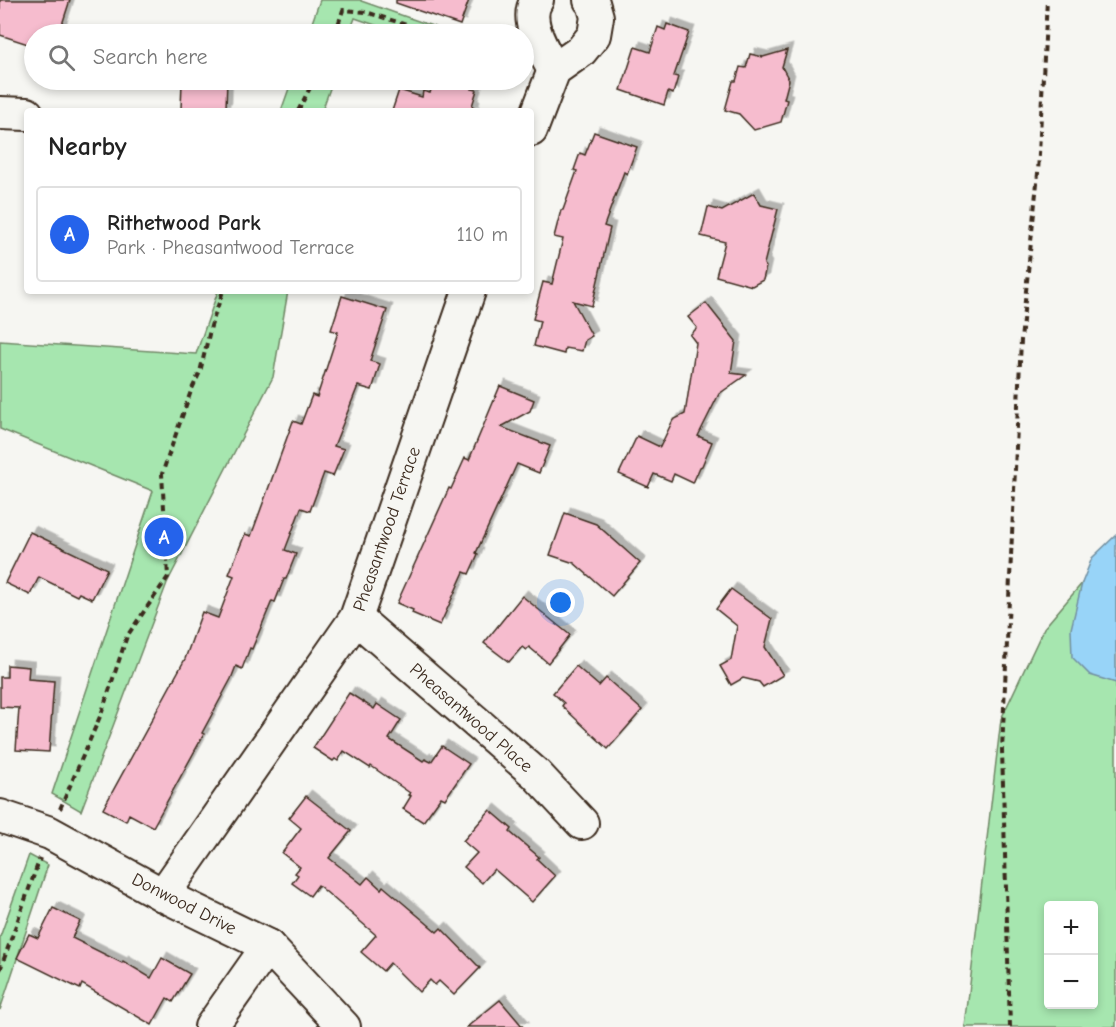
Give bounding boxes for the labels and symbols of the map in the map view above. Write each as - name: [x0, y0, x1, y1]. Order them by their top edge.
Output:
- street label: Pheasantwood Terrace: [349, 444, 425, 614]
- pin: A: [144, 514, 184, 560]
- your location: [546, 588, 575, 617]
- street label: Pheasantwood Place: [405, 659, 537, 777]
- street label: Donwood Drive: [128, 869, 240, 939]

